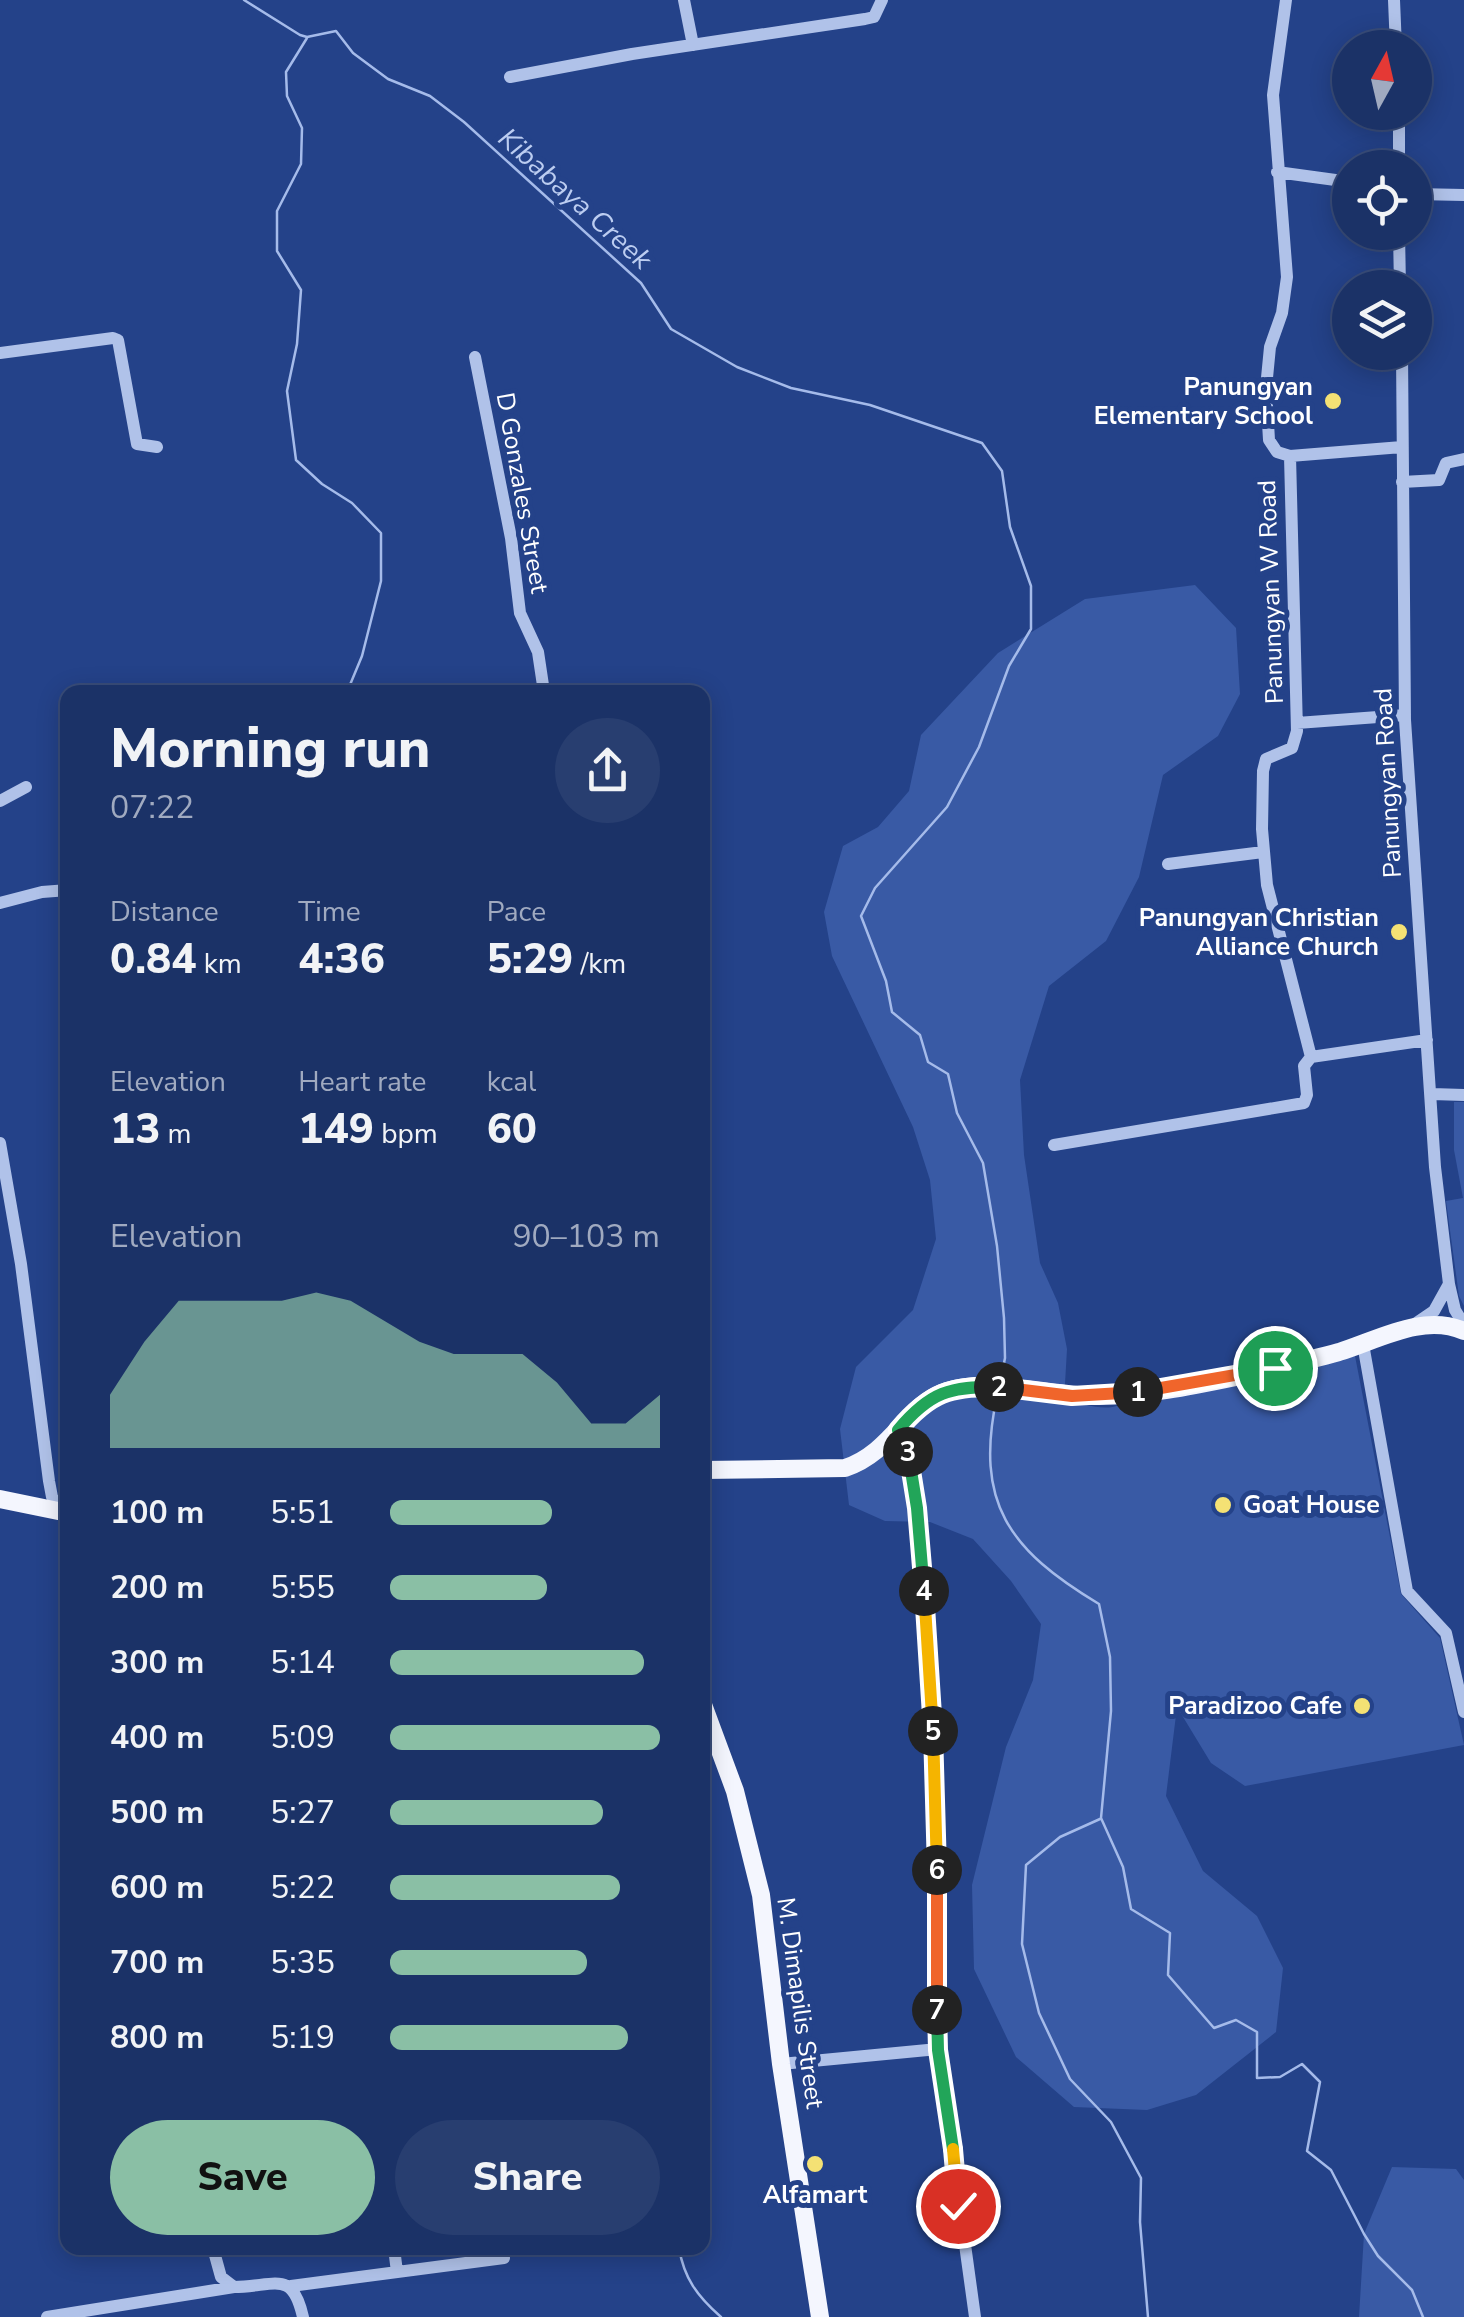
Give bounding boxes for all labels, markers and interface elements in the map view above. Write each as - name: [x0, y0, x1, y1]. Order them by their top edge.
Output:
- north arrow: [1332, 30, 1432, 130]
- map controls: [1332, 30, 1432, 370]
- water label: Kibabaya Creek: [490, 120, 661, 279]
- button: locate: [1332, 150, 1432, 250]
- button: layers: [1332, 270, 1432, 370]
- place label: Panungyan Elementary School: [1094, 370, 1313, 433]
- street label: D Gonzales Street: [488, 390, 556, 596]
- marker: Panungyan Elementary School: [1322, 390, 1344, 412]
- street label: Panungyan W Road: [1250, 479, 1292, 705]
- street label: Panungyan Road: [1366, 687, 1410, 879]
- text: Morning run: [110, 711, 430, 786]
- button: share: [555, 718, 660, 823]
- text: 07:22: [110, 786, 194, 829]
- text: Distance: [110, 893, 219, 931]
- text: Time: [298, 893, 361, 931]
- text: Pace: [487, 893, 546, 931]
- place label: Panungyan Christian Alliance Church: [1139, 901, 1379, 964]
- marker: Panungyan Christian Alliance Church: [1388, 921, 1410, 943]
- text: 0.84: [110, 931, 197, 988]
- text: 4:36: [298, 931, 385, 988]
- text: 5:29: [487, 931, 573, 988]
- text: km: [197, 945, 242, 983]
- text: /km: [573, 945, 626, 983]
- text: Elevation: [110, 1063, 226, 1101]
- text: Heart rate: [298, 1063, 426, 1101]
- text: kcal: [487, 1063, 536, 1101]
- text: 13: [110, 1101, 160, 1158]
- text: 149: [298, 1101, 374, 1158]
- text: 60: [487, 1101, 537, 1158]
- text: m: [160, 1115, 192, 1153]
- text: bpm: [374, 1115, 438, 1153]
- text: Elevation: [110, 1215, 243, 1258]
- text: 90–103 m: [512, 1215, 660, 1258]
- pin: [1233, 1326, 1318, 1411]
- icon: arrive: [1248, 1341, 1303, 1396]
- pin: 2: [974, 1362, 1024, 1412]
- pin: 1: [1113, 1367, 1163, 1417]
- text: 2: [991, 1368, 1007, 1406]
- text: 1: [1130, 1373, 1146, 1411]
- pin: 3: [883, 1427, 933, 1477]
- text: 3: [900, 1433, 916, 1471]
- place label: Goat House: [1243, 1488, 1380, 1522]
- text: 100 m: [110, 1491, 204, 1534]
- text: 5:51: [270, 1491, 335, 1534]
- marker: Goat House: [1212, 1494, 1234, 1516]
- text: 200 m: [110, 1566, 204, 1609]
- text: 5:55: [270, 1566, 335, 1609]
- pin: 4: [899, 1566, 949, 1616]
- text: 4: [916, 1572, 932, 1610]
- text: 300 m: [110, 1641, 204, 1684]
- text: 5:14: [270, 1641, 335, 1684]
- place label: Paradizoo Cafe: [1168, 1689, 1342, 1723]
- marker: Paradizoo Cafe: [1351, 1695, 1373, 1717]
- pin: 5: [908, 1706, 958, 1756]
- text: 5: [925, 1712, 941, 1750]
- text: 400 m: [110, 1716, 204, 1759]
- text: 5:09: [270, 1716, 335, 1759]
- text: 500 m: [110, 1791, 204, 1834]
- text: 5:27: [270, 1791, 335, 1834]
- pin: 6: [912, 1845, 962, 1895]
- text: 6: [929, 1851, 945, 1889]
- text: 600 m: [110, 1866, 204, 1909]
- text: 5:22: [270, 1866, 335, 1909]
- street label: M. Dimapilis Street: [768, 1895, 832, 2111]
- text: 700 m: [110, 1941, 204, 1984]
- text: 5:35: [270, 1941, 335, 1984]
- pin: 7: [912, 1985, 962, 2035]
- text: 7: [929, 1991, 945, 2029]
- text: 800 m: [110, 2016, 204, 2059]
- text: 5:19: [270, 2016, 335, 2059]
- button: Save: [110, 2120, 375, 2235]
- button: Share: [395, 2120, 660, 2235]
- marker: Alfamart: [804, 2153, 826, 2175]
- pin: [916, 2164, 1001, 2249]
- place label: Alfamart: [763, 2178, 868, 2212]
- icon: check: [931, 2179, 986, 2234]

